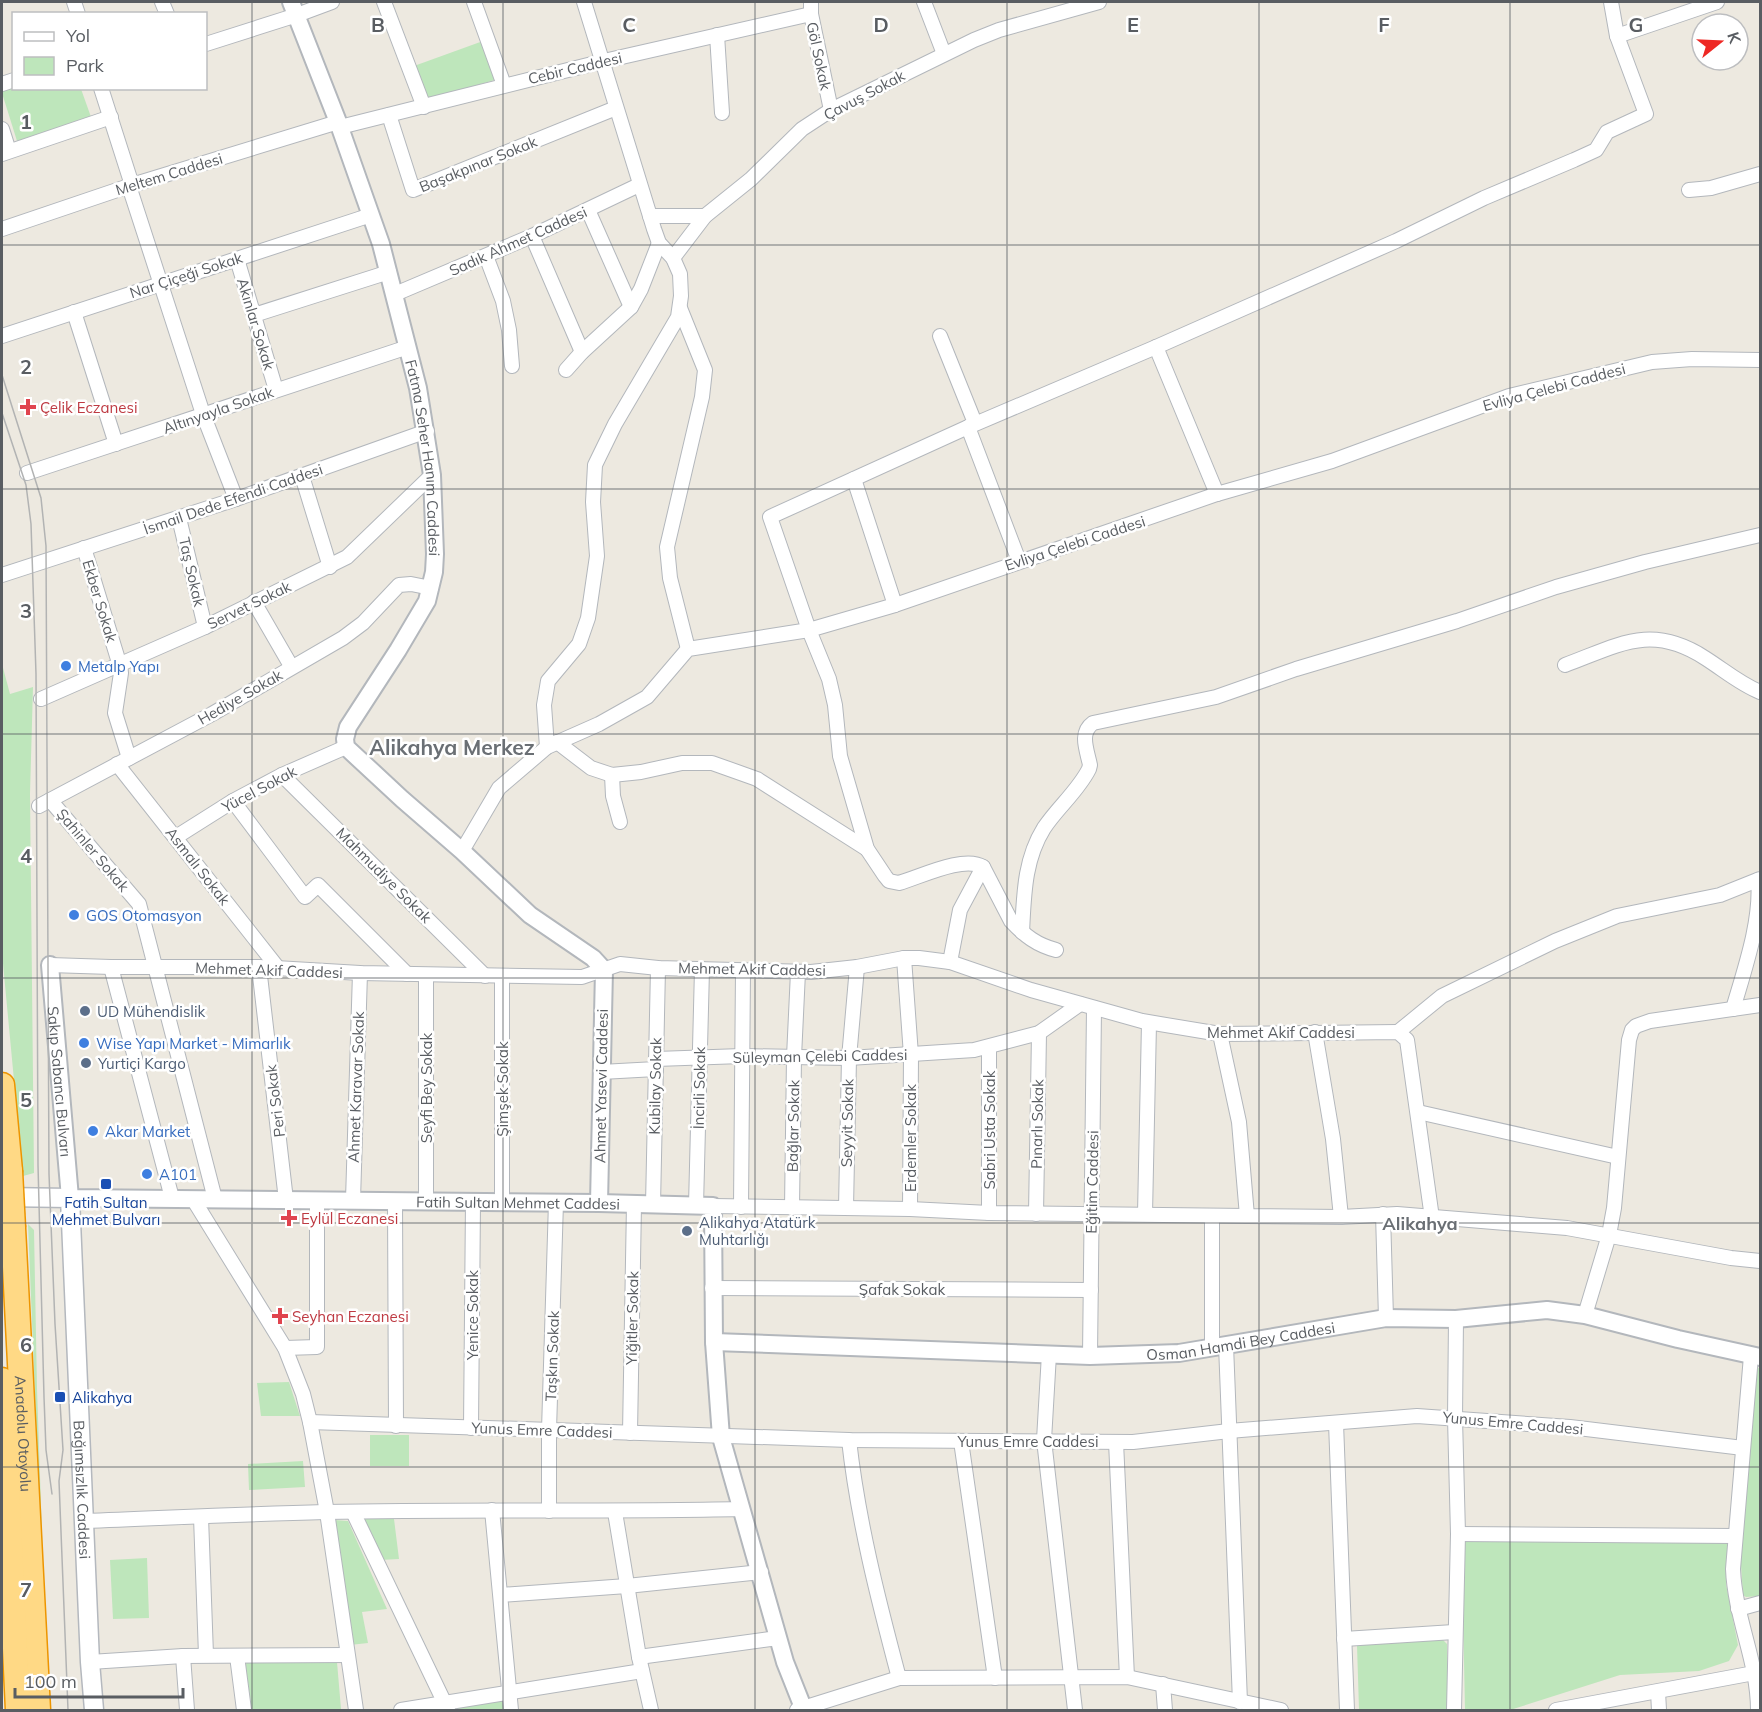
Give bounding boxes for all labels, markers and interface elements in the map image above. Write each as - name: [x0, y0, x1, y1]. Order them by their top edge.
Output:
- legend: [12, 12, 207, 90]
- text: B: [371, 12, 385, 37]
- text: C: [622, 12, 636, 37]
- text: D: [873, 12, 889, 37]
- text: E: [1127, 12, 1139, 37]
- text: F: [1378, 12, 1390, 37]
- text: G: [1629, 12, 1643, 37]
- north arrow: [1690, 12, 1750, 72]
- street label: Göl Sokak: [803, 20, 836, 92]
- text: Yol: [65, 24, 90, 47]
- text: K: [1723, 29, 1746, 47]
- street label: Cebir Caddesi: [526, 48, 624, 88]
- text: Park: [66, 54, 105, 77]
- street label: Çavuş Sokak: [820, 66, 908, 124]
- text: 1: [20, 109, 32, 134]
- street label: Başakpınar Sokak: [416, 132, 540, 196]
- street label: Meltem Caddesi: [113, 149, 225, 199]
- street label: Sadık Ahmet Caddesi: [446, 202, 590, 280]
- street label: Nar Çiçeği Sokak: [127, 248, 245, 302]
- street label: Akınlar Sokak: [233, 276, 279, 373]
- text: 2: [20, 354, 32, 379]
- street label: Fatma Seher Hanım Caddesi: [402, 357, 445, 557]
- street label: Evliya Çelebi Caddesi: [1481, 359, 1627, 415]
- street label: Altınyayla Sokak: [160, 382, 276, 438]
- place label: Çelik Eczanesi: [40, 398, 138, 417]
- marker: Çelik Eczanesi: [21, 400, 35, 414]
- street label: İsmail Dede Efendi Caddesi: [141, 459, 325, 539]
- street label: Evliya Çelebi Caddesi: [1002, 511, 1148, 575]
- street label: Taş Sokak: [175, 535, 209, 609]
- street label: Ekber Sokak: [78, 557, 122, 645]
- street label: Servet Sokak: [204, 576, 294, 633]
- text: 3: [20, 598, 32, 623]
- place label: Metalp Yapı: [78, 657, 159, 676]
- marker: Metalp Yapı: [59, 659, 73, 673]
- street label: Hediye Sokak: [194, 665, 286, 729]
- district label: Alikahya Merkez: [369, 734, 535, 760]
- street label: Yücel Sokak: [218, 761, 300, 817]
- street label: Şahinler Sokak: [53, 804, 134, 896]
- street label: Asmalı Sokak: [162, 823, 235, 909]
- street label: Mahmudiye Sokak: [332, 823, 436, 927]
- text: 4: [20, 843, 32, 868]
- place label: GOS Otomasyon: [86, 906, 202, 925]
- marker: GOS Otomasyon: [67, 908, 81, 922]
- street label: Mehmet Akif Caddesi: [195, 958, 343, 982]
- street label: Mehmet Akif Caddesi: [678, 958, 826, 980]
- place label: UD Mühendislik: [97, 1002, 205, 1021]
- marker: UD Mühendislik: [78, 1004, 92, 1018]
- street label: Sakıp Sabancı Bulvarı: [44, 1005, 76, 1158]
- street label: Ahmet Yasevi Caddesi: [590, 1009, 612, 1163]
- street label: Ahmet Karavar Sokak: [344, 1011, 368, 1163]
- street label: Mehmet Akif Caddesi: [1207, 1023, 1355, 1042]
- street label: Seyfi Bey Sokak: [417, 1033, 436, 1143]
- place label: Wise Yapı Market - Mimarlık: [96, 1034, 291, 1053]
- marker: Wise Yapı Market - Mimarlık: [77, 1036, 91, 1050]
- street label: Kubilay Sokak: [645, 1037, 665, 1135]
- street label: Şimşek Sokak: [493, 1041, 512, 1137]
- street label: Süleyman Çelebi Caddesi: [732, 1045, 908, 1067]
- street label: İncirli Sokak: [689, 1046, 709, 1129]
- place label: Yurtiçi Kargo: [97, 1054, 186, 1073]
- marker: Yurtiçi Kargo: [79, 1056, 93, 1070]
- street label: Peri Sokak: [261, 1063, 289, 1138]
- street label: Sabri Usta Sokak: [980, 1070, 999, 1190]
- street label: Seyyit Sokak: [837, 1078, 857, 1167]
- street label: Bağlar Sokak: [783, 1079, 803, 1172]
- street label: Pınarlı Sokak: [1027, 1079, 1047, 1169]
- street label: Erdemler Sokak: [901, 1084, 920, 1192]
- text: 5: [20, 1087, 32, 1112]
- place label: Akar Market: [105, 1122, 190, 1141]
- marker: Akar Market: [86, 1124, 100, 1138]
- street label: Eğitim Caddesi: [1082, 1130, 1102, 1234]
- place label: A101: [159, 1165, 197, 1184]
- marker: A101: [140, 1167, 154, 1181]
- marker: Fatih Sultan Mehmet Bulvarı: [99, 1177, 113, 1191]
- street label: Fatih Sultan Mehmet Caddesi: [416, 1192, 620, 1213]
- place label: Fatih Sultan Mehmet Bulvarı: [52, 1193, 160, 1229]
- place label: Eylül Eczanesi: [301, 1209, 398, 1228]
- marker: Eylül Eczanesi: [282, 1211, 296, 1225]
- district label: Alikahya: [1382, 1212, 1458, 1235]
- place label: Alikahya Atatürk Muhtarlığı: [699, 1213, 816, 1249]
- marker: Alikahya Atatürk Muhtarlığı: [680, 1224, 694, 1238]
- street label: Yenice Sokak: [463, 1270, 482, 1361]
- street label: Yiğitler Sokak: [622, 1271, 642, 1366]
- street label: Şafak Sokak: [859, 1280, 945, 1299]
- place label: Seyhan Eczanesi: [292, 1307, 409, 1326]
- marker: Seyhan Eczanesi: [273, 1309, 287, 1323]
- street label: Taşkın Sokak: [541, 1310, 563, 1402]
- street label: Osman Hamdi Bey Caddesi: [1146, 1317, 1336, 1364]
- text: 6: [20, 1332, 32, 1357]
- street label: Anadolu Otoyolu: [11, 1375, 36, 1492]
- place label: Alikahya: [72, 1388, 132, 1407]
- marker: Alikahya: [53, 1390, 67, 1404]
- street label: Yunus Emre Caddesi: [1441, 1407, 1584, 1439]
- street label: Yunus Emre Caddesi: [470, 1418, 613, 1442]
- street label: Bağımsızlık Caddesi: [70, 1420, 95, 1560]
- street label: Yunus Emre Caddesi: [956, 1432, 1099, 1451]
- text: 7: [20, 1577, 32, 1602]
- scale bar: [15, 1661, 183, 1699]
- text: 100 m: [24, 1670, 77, 1693]

